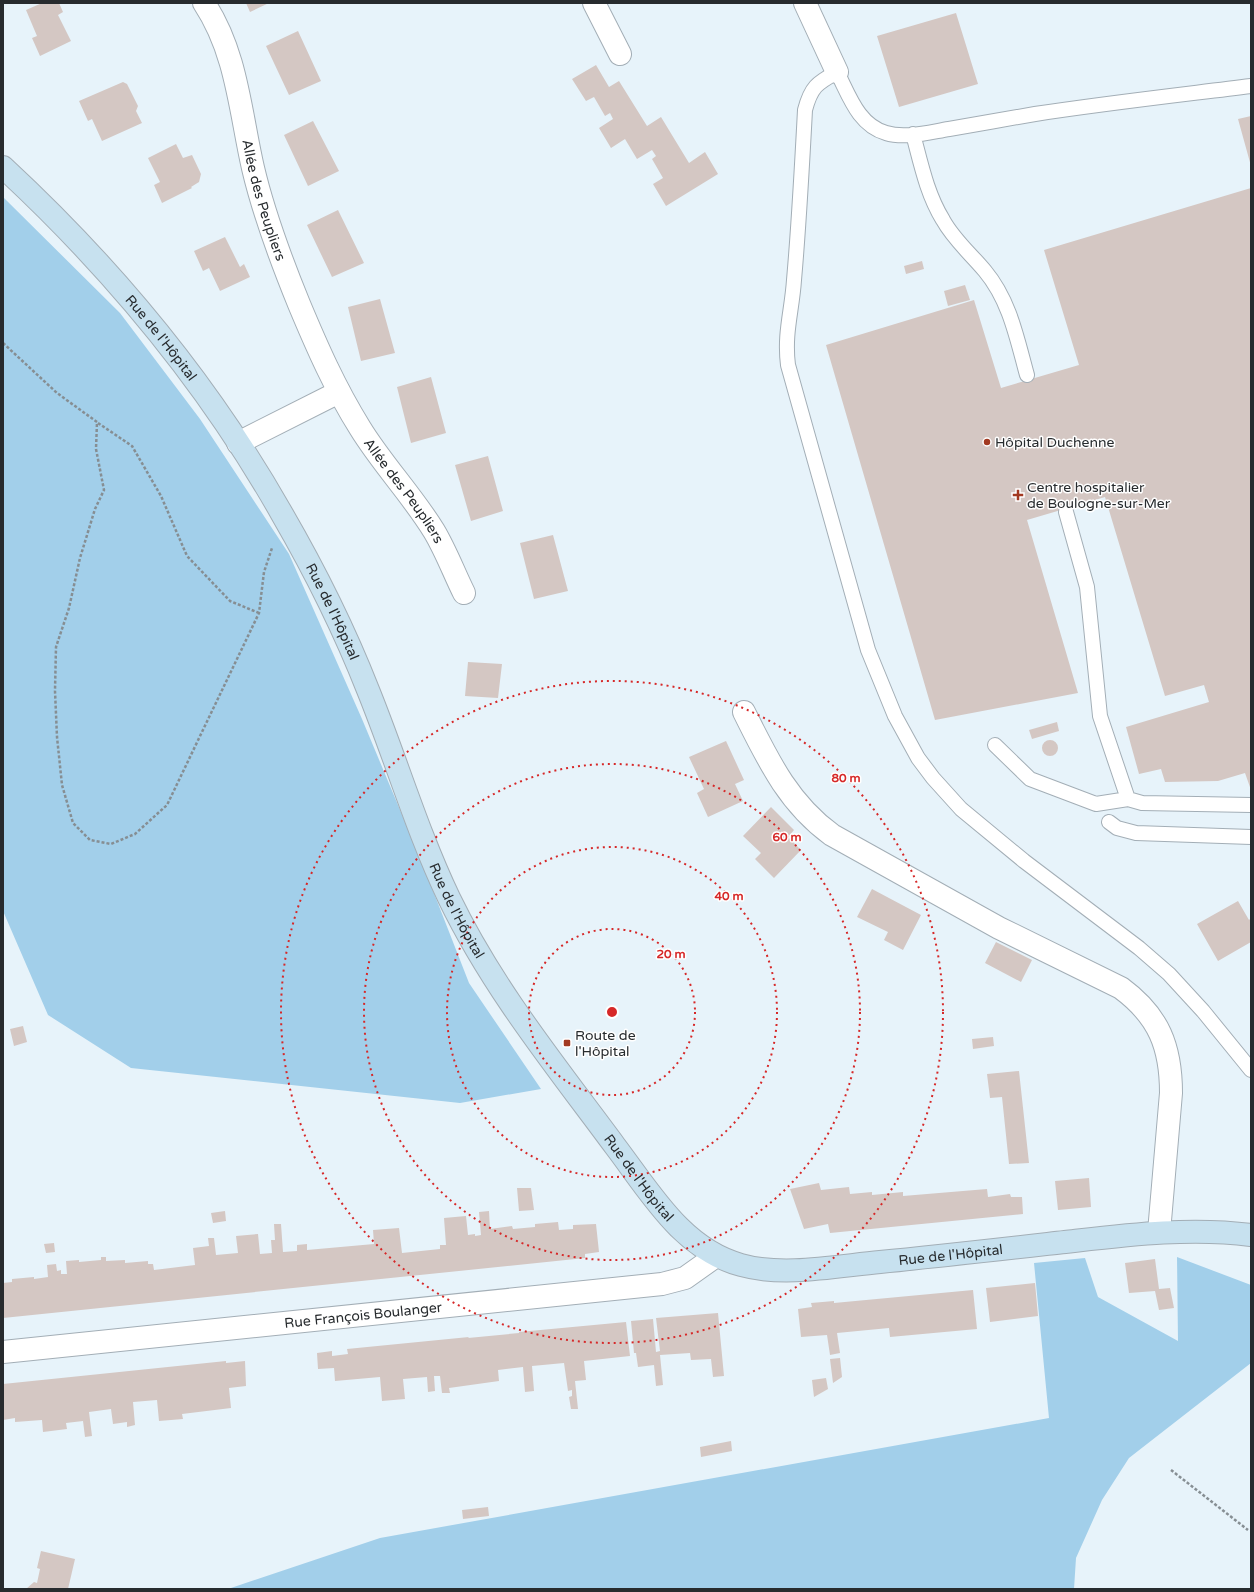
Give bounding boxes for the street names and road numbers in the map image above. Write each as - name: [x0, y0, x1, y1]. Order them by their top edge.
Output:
- street label: Allée des Peupliers: [239, 138, 290, 263]
- street label: Rue de l'Hôpital: [122, 291, 201, 384]
- street label: Allée des Peupliers: [360, 435, 448, 546]
- street label: Rue de l'Hôpital: [302, 560, 363, 662]
- street label: Rue de l'Hôpital: [426, 860, 488, 961]
- street label: Rue de l'Hôpital: [601, 1131, 677, 1225]
- street label: Rue de l'Hôpital: [898, 1241, 1004, 1269]
- street label: Rue François Boulanger: [283, 1298, 443, 1331]

